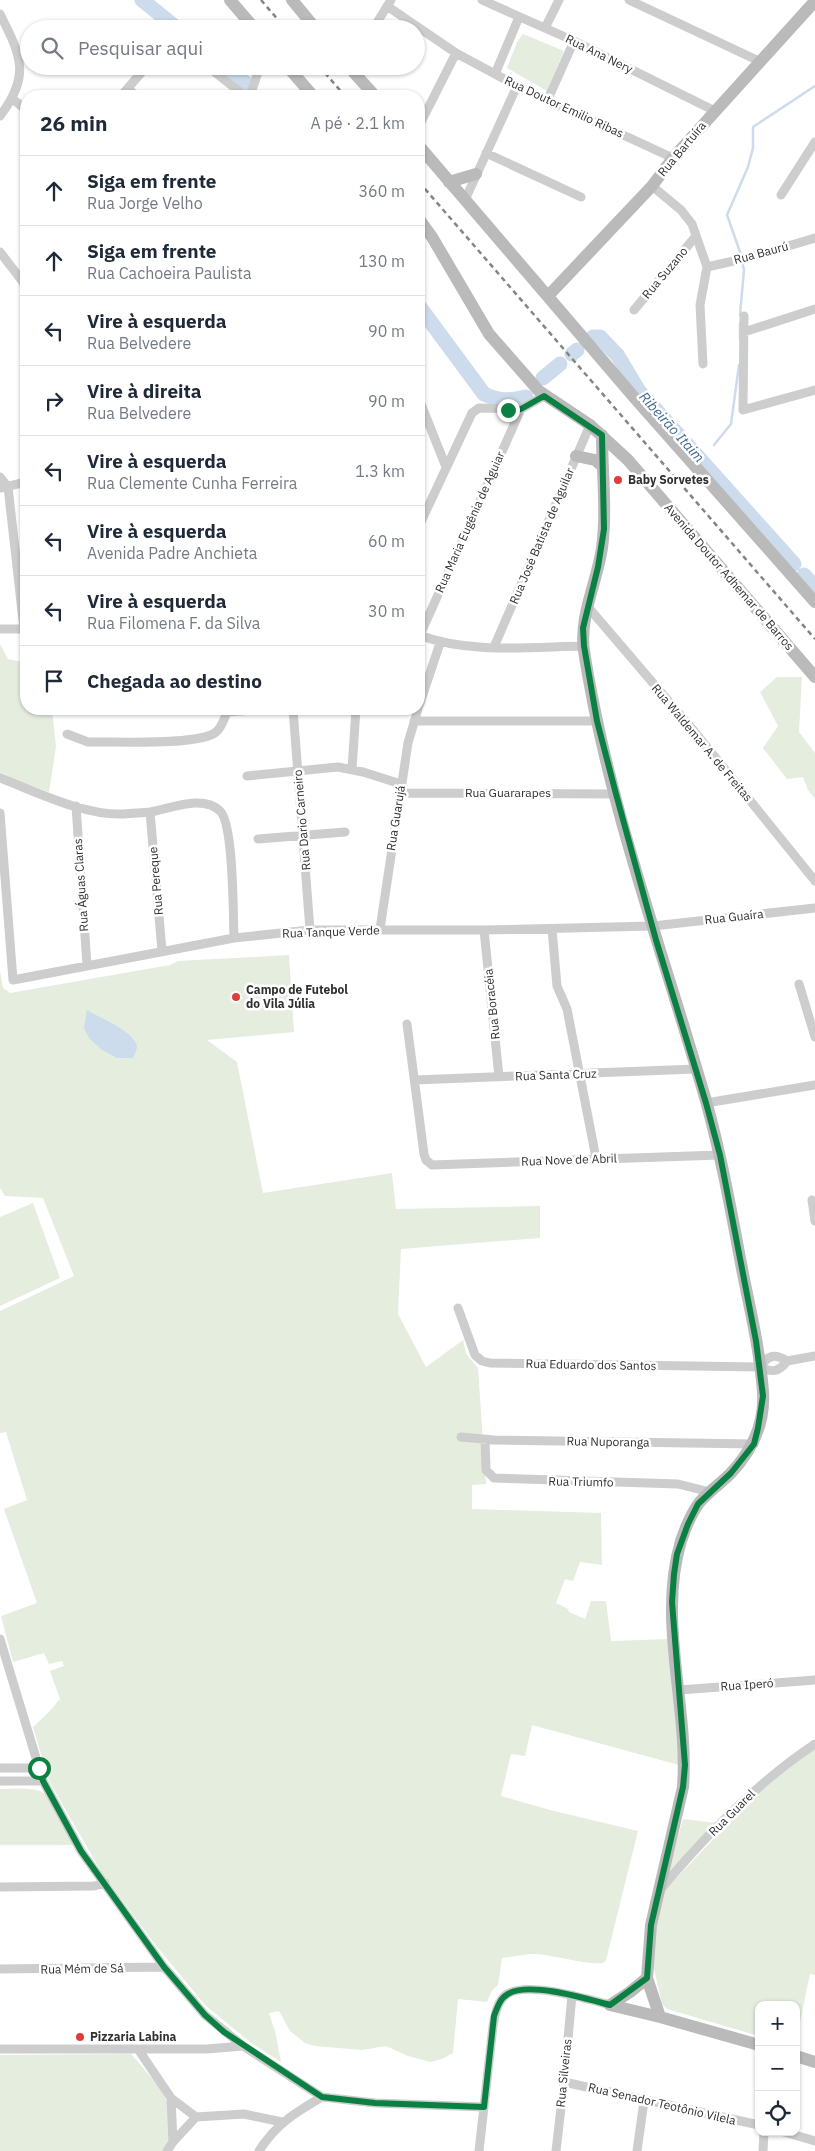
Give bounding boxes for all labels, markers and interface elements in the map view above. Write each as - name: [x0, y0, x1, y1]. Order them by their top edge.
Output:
- search box: [20, 20, 425, 75]
- street label: Rua Ana Nery: [563, 31, 635, 76]
- icon: search: [38, 34, 66, 62]
- text: Pesquisar aqui: [78, 36, 203, 60]
- street label: Rua Doutor Emilio Ribas: [502, 72, 626, 141]
- text: 26 min: [40, 109, 107, 137]
- text: A pé · 2.1 km: [310, 113, 405, 133]
- street label: Rua Bartuíra: [654, 118, 709, 179]
- text: Siga em frente: [87, 169, 217, 193]
- icon: ahead: [40, 177, 68, 205]
- text: 360 m: [358, 181, 405, 201]
- text: Rua Jorge Velho: [87, 193, 203, 213]
- street label: Rua Baurú: [732, 238, 790, 267]
- text: Siga em frente: [87, 239, 217, 263]
- street label: Rua Suzano: [639, 244, 691, 302]
- icon: ahead: [40, 247, 68, 275]
- text: 130 m: [358, 251, 405, 271]
- text: Rua Cachoeira Paulista: [87, 263, 252, 283]
- text: Vire à esquerda: [87, 309, 227, 333]
- icon: left: [40, 317, 68, 345]
- text: 90 m: [368, 321, 405, 341]
- text: Rua Belvedere: [87, 333, 191, 353]
- text: Vire à direita: [87, 379, 202, 403]
- icon: right: [40, 387, 68, 415]
- water label: Ribeirão Itaim: [636, 388, 709, 466]
- text: 90 m: [368, 391, 405, 411]
- route end: [497, 399, 520, 422]
- text: Rua Belvedere: [87, 403, 191, 423]
- street label: Rua Maria Eugênia de Aguiar: [432, 448, 508, 595]
- text: Vire à esquerda: [87, 449, 227, 473]
- icon: left: [40, 457, 68, 485]
- text: 1.3 km: [355, 461, 405, 481]
- street label: Rua José Batista de Aguilar: [506, 465, 577, 606]
- place label: Baby Sorvetes: [628, 472, 709, 487]
- text: Rua Clemente Cunha Ferreira: [87, 473, 297, 493]
- marker: Baby Sorvetes: [612, 474, 624, 486]
- street label: Avenida Doutor Adhemar de Barros: [661, 500, 797, 653]
- text: Vire à esquerda: [87, 519, 227, 543]
- icon: left: [40, 527, 68, 555]
- text: 60 m: [368, 531, 405, 551]
- text: Avenida Padre Anchieta: [87, 543, 257, 563]
- text: Vire à esquerda: [87, 589, 227, 613]
- icon: left: [40, 597, 68, 625]
- text: 30 m: [368, 601, 405, 621]
- text: Rua Filomena F. da Silva: [87, 613, 260, 633]
- icon: arrive: [40, 667, 68, 695]
- text: Chegada ao destino: [87, 669, 262, 693]
- street label: Rua Waldemar A. de Freitas: [649, 681, 756, 805]
- street label: Rua Dario Carneiro: [290, 769, 313, 871]
- street label: Rua Guarujá: [383, 784, 408, 852]
- street label: Rua Guararapes: [465, 785, 551, 800]
- street label: Rua Águas Claras: [70, 838, 91, 932]
- street label: Rua Pereque: [145, 846, 166, 916]
- street label: Rua Guaíra: [704, 906, 765, 927]
- street label: Rua Tanque Verde: [282, 922, 380, 941]
- street label: Rua Boracéia: [480, 967, 503, 1040]
- place label: Campo de Futebol do Vila Júlia: [246, 982, 348, 1011]
- marker: Campo de Futebol do Vila Júlia: [230, 991, 242, 1003]
- street label: Rua Santa Cruz: [515, 1066, 597, 1083]
- street label: Rua Nove de Abril: [521, 1150, 617, 1169]
- street label: Rua Eduardo dos Santos: [525, 1356, 657, 1373]
- street label: Rua Nuporanga: [566, 1433, 650, 1450]
- street label: Rua Triumfo: [548, 1473, 614, 1490]
- street label: Rua Iperó: [720, 1675, 774, 1694]
- route start: [28, 1757, 51, 1780]
- street label: Rua Guarel: [705, 1786, 758, 1839]
- street label: Rua Mém de Sá: [40, 1960, 124, 1977]
- map controls: [755, 2001, 800, 2136]
- button: +: [755, 2001, 800, 2046]
- place label: Pizzaria Labina: [90, 2029, 177, 2044]
- marker: Pizzaria Labina: [74, 2031, 86, 2043]
- street label: Rua Silveiras: [552, 2038, 575, 2108]
- button: −: [755, 2046, 800, 2091]
- street label: Rua Senador Teotônio Vilela: [587, 2079, 738, 2128]
- button: locate: [755, 2091, 800, 2136]

